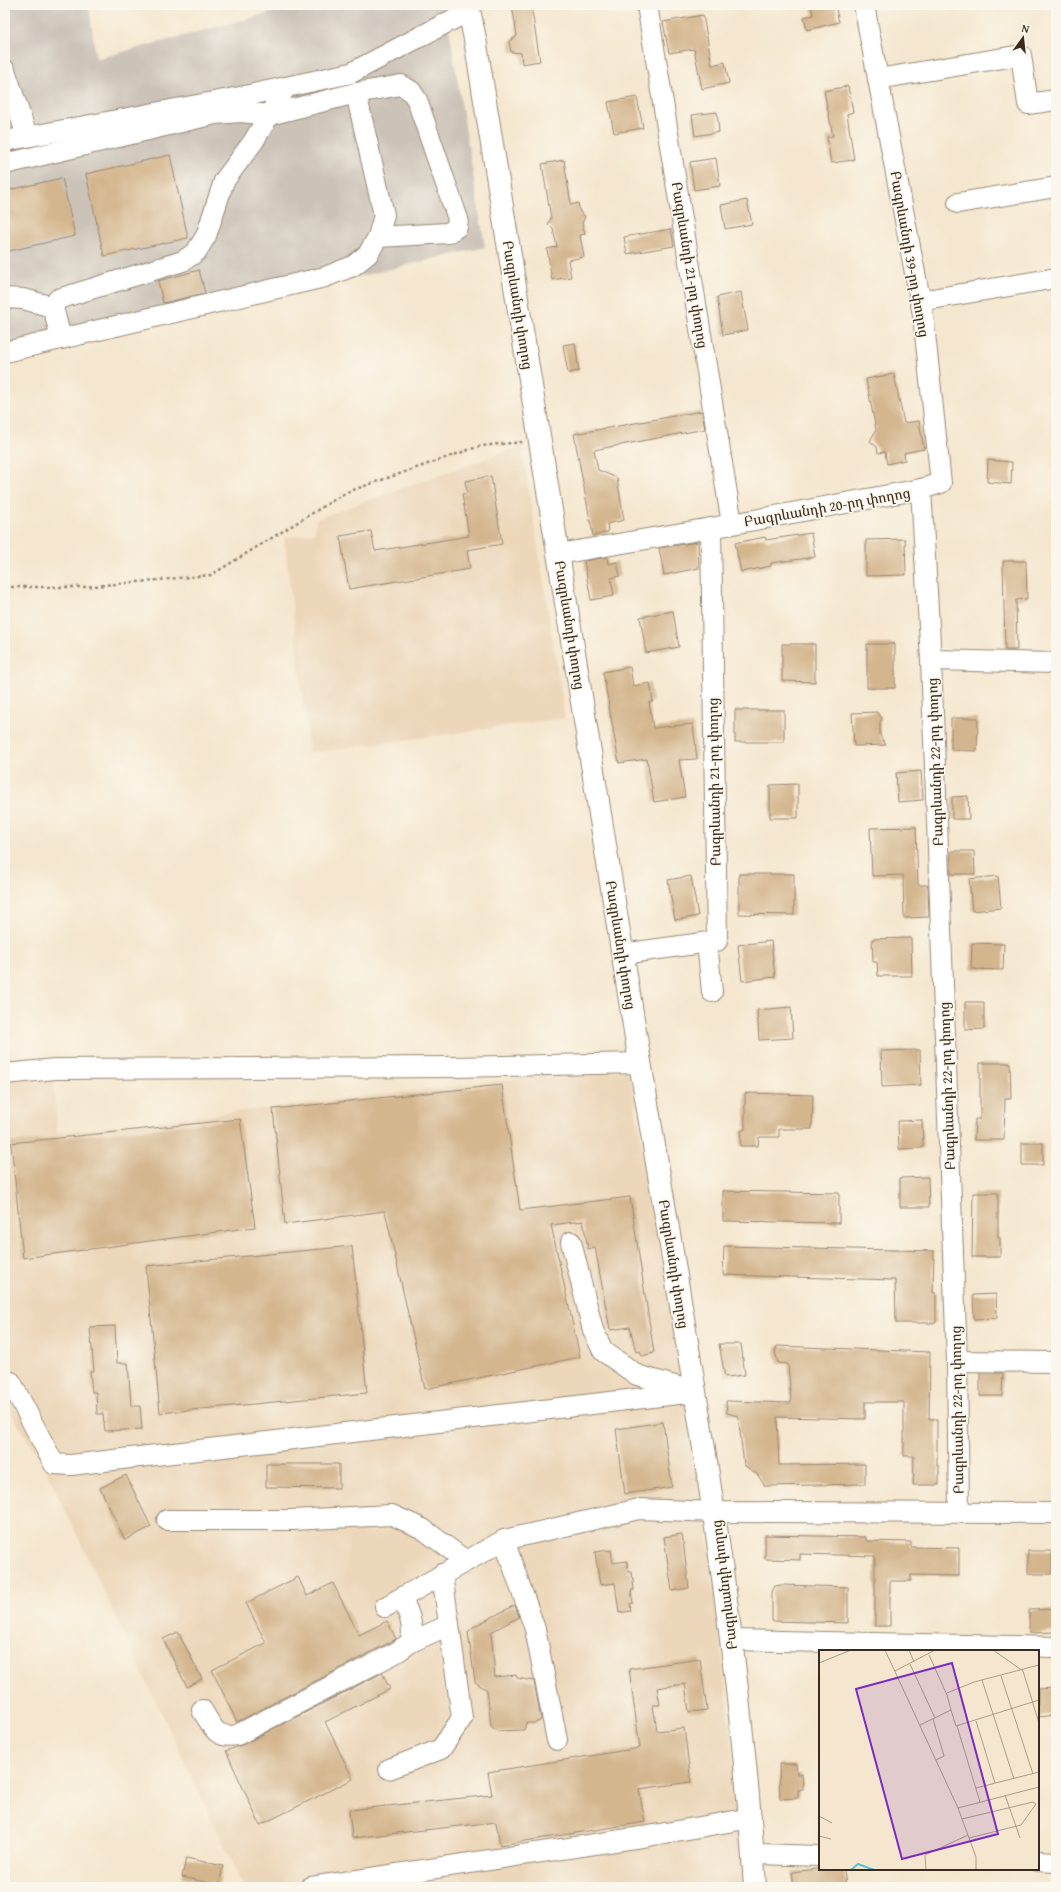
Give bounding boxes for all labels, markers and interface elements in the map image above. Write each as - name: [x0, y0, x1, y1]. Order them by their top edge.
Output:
- north arrow: [1003, 18, 1043, 58]
- text: N: [1020, 20, 1032, 37]
- street label: Բագրևանդի 39-րդ փողոց: [886, 169, 934, 339]
- street label: Բագրևանդի 21-րդ փողոց: [667, 180, 713, 350]
- street label: Բագրևանդի փողոց: [498, 239, 538, 371]
- street label: Բագրևանդի 20-րդ փողոց: [742, 483, 912, 531]
- street label: Բագրևանդի փողոց: [550, 559, 590, 691]
- street label: Բագրևանդի 22-րդ փողոց: [922, 677, 948, 847]
- street label: Բագրևանդի 21-րդ փողոց: [703, 697, 725, 867]
- street label: Բագրևանդի փողոց: [601, 879, 641, 1011]
- street label: Բագրևանդի 22-րդ փողոց: [934, 1001, 960, 1171]
- street label: Բագրևանդի փողոց: [654, 1198, 694, 1330]
- street label: Բագրևանդի 22-րդ փողոց: [946, 1325, 968, 1495]
- street label: Բագրևանդի փողոց: [706, 1519, 742, 1651]
- inset map: [819, 1650, 1039, 1870]

